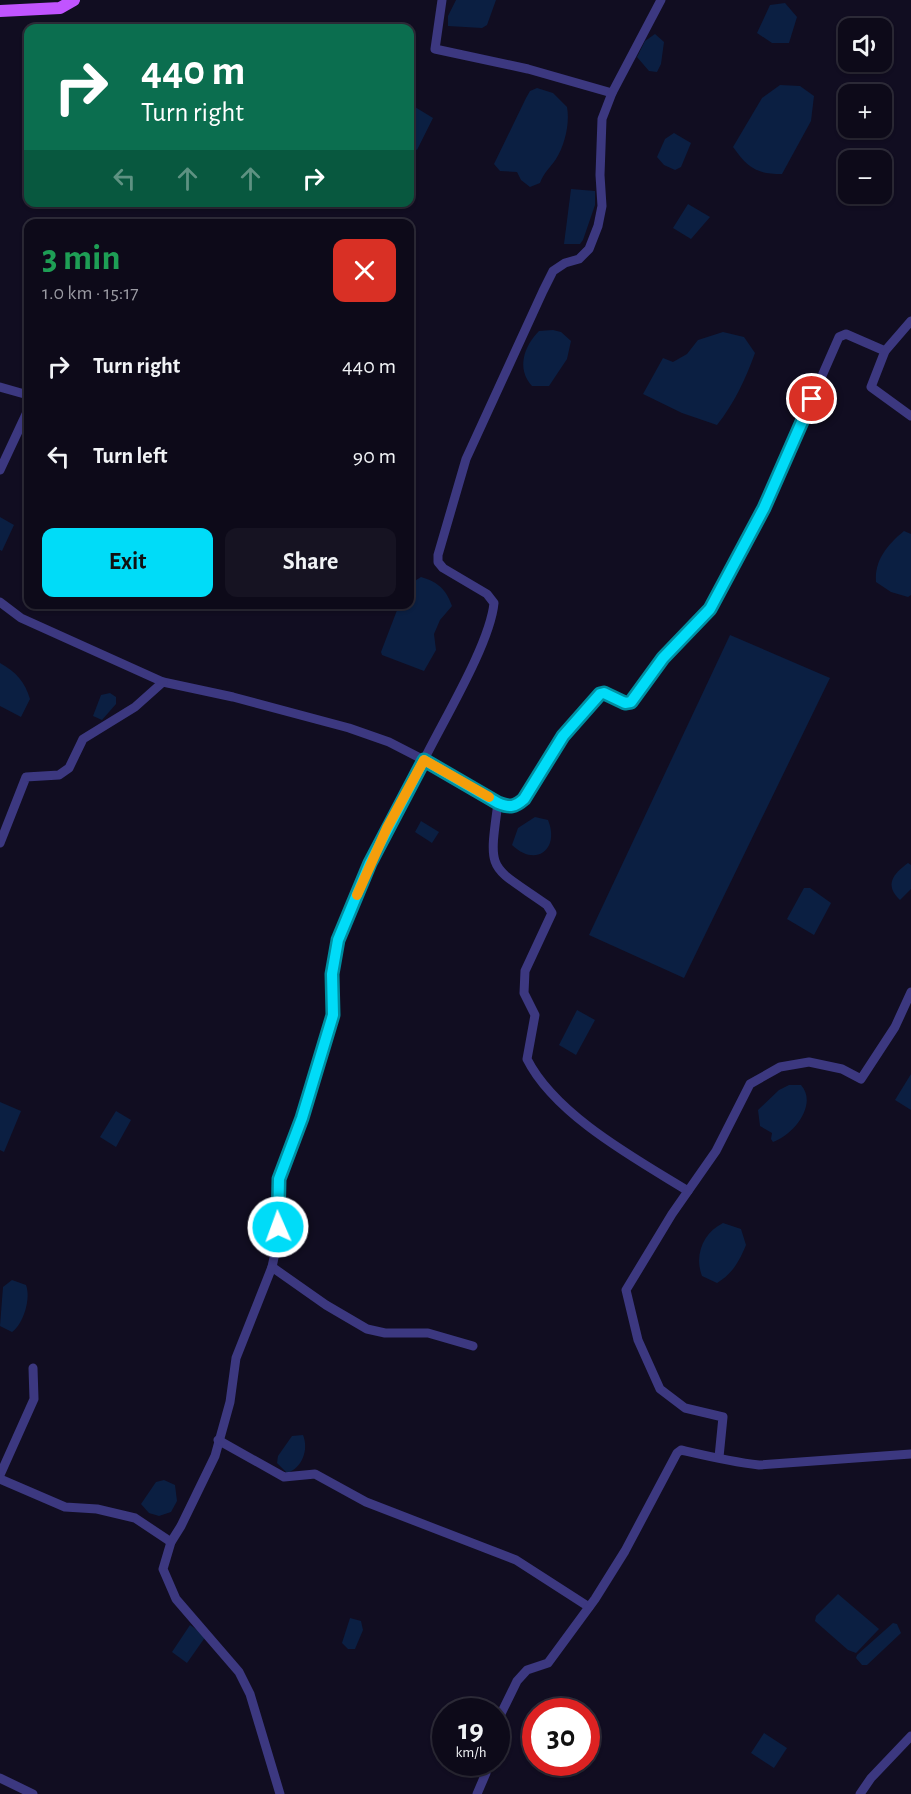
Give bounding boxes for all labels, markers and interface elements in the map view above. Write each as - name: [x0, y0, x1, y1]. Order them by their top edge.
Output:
- map controls: [838, 18, 892, 204]
- button: sound: [838, 18, 892, 72]
- icon: right: [42, 48, 120, 126]
- text: 440 m: [141, 50, 245, 92]
- button: +: [838, 84, 892, 138]
- text: Turn right: [141, 99, 244, 126]
- button: −: [838, 150, 892, 204]
- icon: left: [108, 162, 141, 195]
- icon: ahead: [171, 162, 204, 195]
- icon: ahead: [234, 162, 267, 195]
- icon: right: [297, 162, 330, 195]
- button: close: [333, 239, 396, 302]
- text: 3 min: [42, 240, 120, 276]
- text: 1.0 km · 15:17: [42, 283, 139, 303]
- icon: right: [42, 350, 75, 383]
- text: Turn right: [93, 355, 180, 377]
- text: 440 m: [342, 355, 396, 377]
- pin: [786, 373, 837, 424]
- icon: arrive: [795, 382, 828, 415]
- icon: left: [42, 440, 75, 473]
- text: Turn left: [93, 445, 167, 467]
- text: 90 m: [353, 445, 396, 467]
- button: Exit: [42, 528, 213, 597]
- button: Share: [225, 528, 396, 597]
- position arrow: [246, 1195, 310, 1259]
- speed limit sign: 30: [522, 1698, 600, 1776]
- text: 19: [458, 1715, 484, 1745]
- text: km/h: [456, 1745, 486, 1760]

